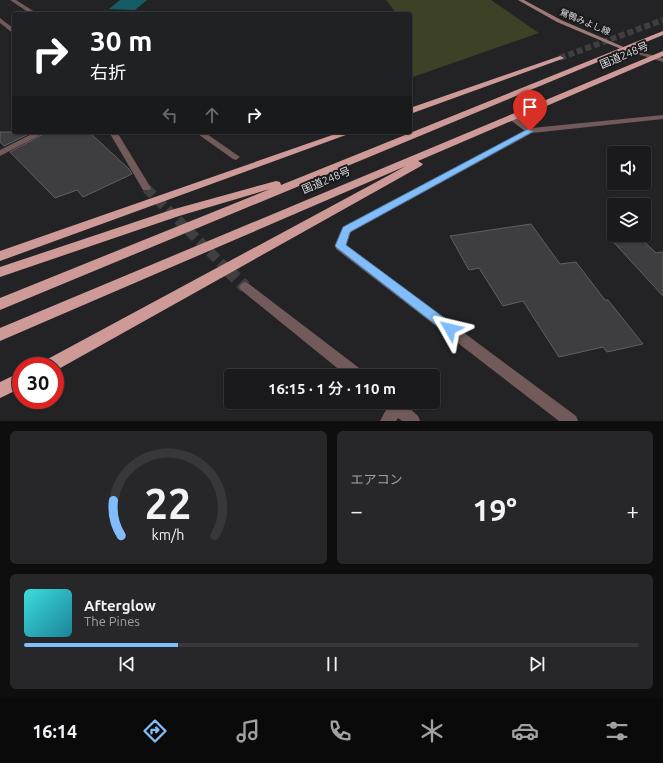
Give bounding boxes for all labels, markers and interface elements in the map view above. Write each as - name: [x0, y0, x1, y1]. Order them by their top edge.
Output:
- street label: 鴛鴨みよし線: [558, 7, 613, 38]
- text: 30 m: [90, 25, 152, 56]
- icon: right: [24, 28, 76, 80]
- street label: 国道248号: [598, 39, 650, 71]
- text: 右折: [90, 62, 126, 82]
- pin: [513, 90, 547, 131]
- icon: arrive: [519, 96, 541, 118]
- icon: left: [159, 104, 181, 126]
- icon: ahead: [201, 104, 223, 126]
- icon: right: [243, 104, 265, 126]
- map controls: [607, 146, 651, 242]
- button: sound: [607, 146, 651, 190]
- street label: 国道248号: [300, 164, 352, 196]
- button: layers: [607, 198, 651, 242]
- position arrow: [429, 308, 471, 350]
- speed limit sign: 30: [12, 357, 64, 409]
- text: 16:15 · 1 分 · 110 m: [268, 380, 396, 397]
- text: エアコン: [351, 472, 403, 486]
- text: 22: [145, 479, 192, 526]
- text: 19°: [473, 493, 517, 527]
- text: −: [351, 498, 363, 523]
- text: +: [627, 498, 639, 523]
- text: km/h: [152, 526, 185, 542]
- text: Afterglow: [84, 597, 156, 614]
- text: The Pines: [84, 614, 140, 628]
- icon: previous: [116, 653, 138, 675]
- icon: pause: [321, 653, 343, 675]
- icon: next: [526, 653, 548, 675]
- icon: directions: [141, 717, 169, 745]
- icon: music: [234, 717, 262, 745]
- icon: phone: [326, 717, 354, 745]
- icon: climate: [418, 717, 446, 745]
- icon: car: [511, 717, 539, 745]
- icon: filters: [603, 717, 631, 745]
- text: 16:14: [32, 721, 77, 741]

